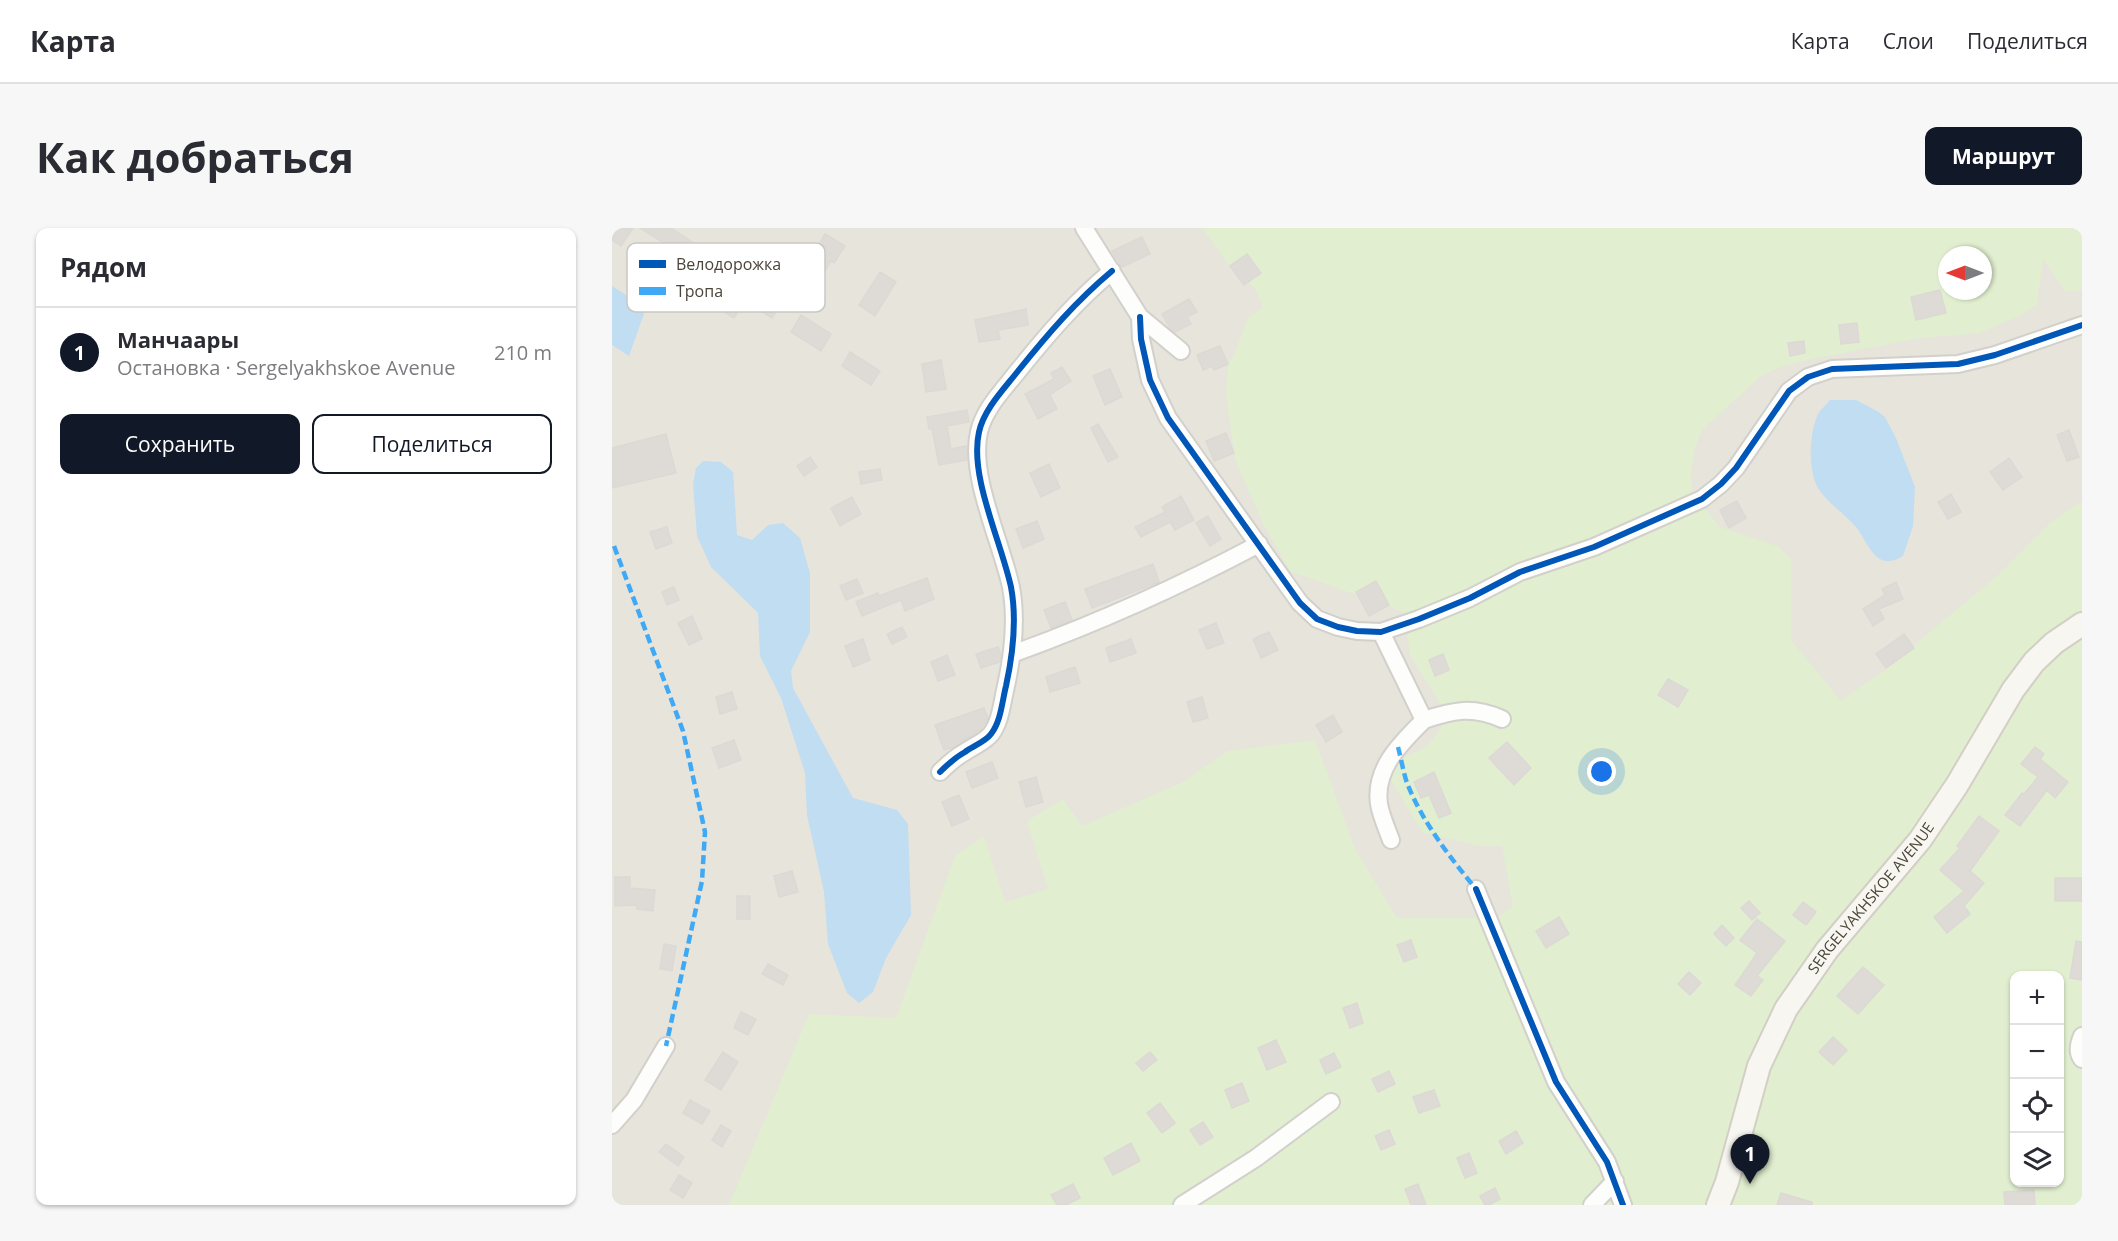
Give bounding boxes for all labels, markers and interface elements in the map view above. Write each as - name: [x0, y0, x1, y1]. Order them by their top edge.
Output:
- text: Карта: [30, 22, 116, 60]
- text: Карта: [1791, 27, 1850, 55]
- text: Слои: [1883, 27, 1934, 55]
- text: Поделиться: [1967, 27, 2088, 55]
- button: Маршрут: [1925, 127, 2082, 185]
- text: Как добраться: [36, 128, 354, 185]
- legend: [627, 243, 825, 312]
- north arrow: [1938, 246, 1992, 300]
- text: Рядом: [60, 249, 147, 285]
- text: Велодорожка: [676, 253, 781, 275]
- text: Тропа: [676, 280, 723, 302]
- text: Манчаары: [117, 324, 239, 354]
- text: 1: [74, 339, 85, 366]
- text: 210 m: [494, 339, 552, 366]
- text: Остановка · Sergelyakhskoe Avenue: [117, 354, 455, 381]
- button: Сохранить: [60, 414, 300, 474]
- button: Поделиться: [312, 414, 552, 474]
- your location: [1587, 757, 1616, 786]
- street label: SERGELYAKHSKOE AVENUE: [1803, 818, 1938, 977]
- map controls: [2010, 971, 2064, 1187]
- button: +: [2010, 971, 2064, 1025]
- button: −: [2010, 1025, 2064, 1079]
- button: locate: [2010, 1079, 2064, 1133]
- button: layers: [2010, 1133, 2064, 1187]
- pin: 1: [1730, 1134, 1770, 1184]

